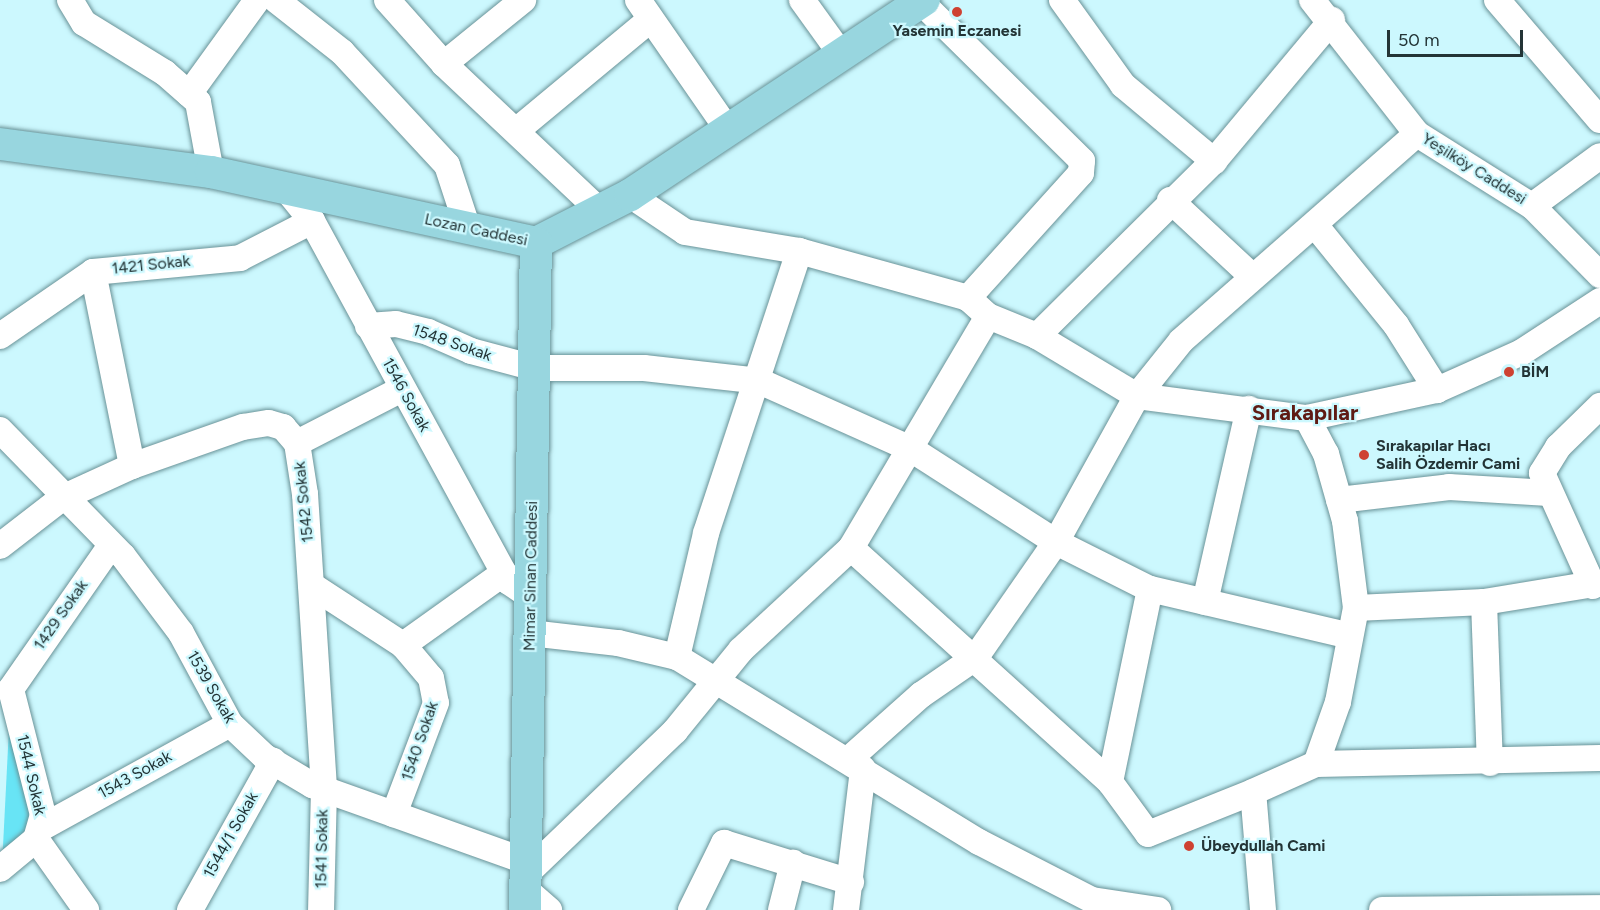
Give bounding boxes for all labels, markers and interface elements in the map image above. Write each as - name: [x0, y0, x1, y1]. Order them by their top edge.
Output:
- marker: Yasemin Eczanesi: [950, 5, 964, 19]
- scale bar: [1390, 18, 1526, 56]
- place label: Yasemin Eczanesi: [893, 21, 1021, 41]
- text: 50 m: [1398, 29, 1440, 51]
- street label: Yeşilköy Caddesi: [1418, 129, 1530, 209]
- street label: Lozan Caddesi: [423, 210, 529, 250]
- street label: 1421 Sokak: [111, 251, 191, 279]
- street label: 1548 Sokak: [410, 321, 494, 365]
- street label: 1546 Sokak: [378, 355, 434, 435]
- place label: BİM: [1521, 362, 1549, 382]
- marker: BİM: [1502, 365, 1516, 379]
- district label: Sırakapılar: [1252, 400, 1358, 426]
- place label: Sırakapılar Hacı Salih Özdemir Cami: [1376, 436, 1520, 474]
- marker: Sırakapılar Hacı Salih Özdemir Cami: [1357, 448, 1371, 462]
- street label: 1542 Sokak: [290, 461, 318, 543]
- street label: Mimar Sinan Caddesi: [520, 501, 542, 651]
- street label: 1429 Sokak: [30, 576, 92, 654]
- street label: 1539 Sokak: [183, 648, 239, 726]
- street label: 1540 Sokak: [397, 699, 443, 783]
- street label: 1544 Sokak: [12, 733, 50, 817]
- street label: 1543 Sokak: [95, 747, 175, 803]
- street label: 1544/1 Sokak: [200, 789, 262, 881]
- street label: 1541 Sokak: [312, 809, 332, 889]
- place label: Übeydullah Cami: [1201, 836, 1325, 856]
- marker: Übeydullah Cami: [1182, 839, 1196, 853]

